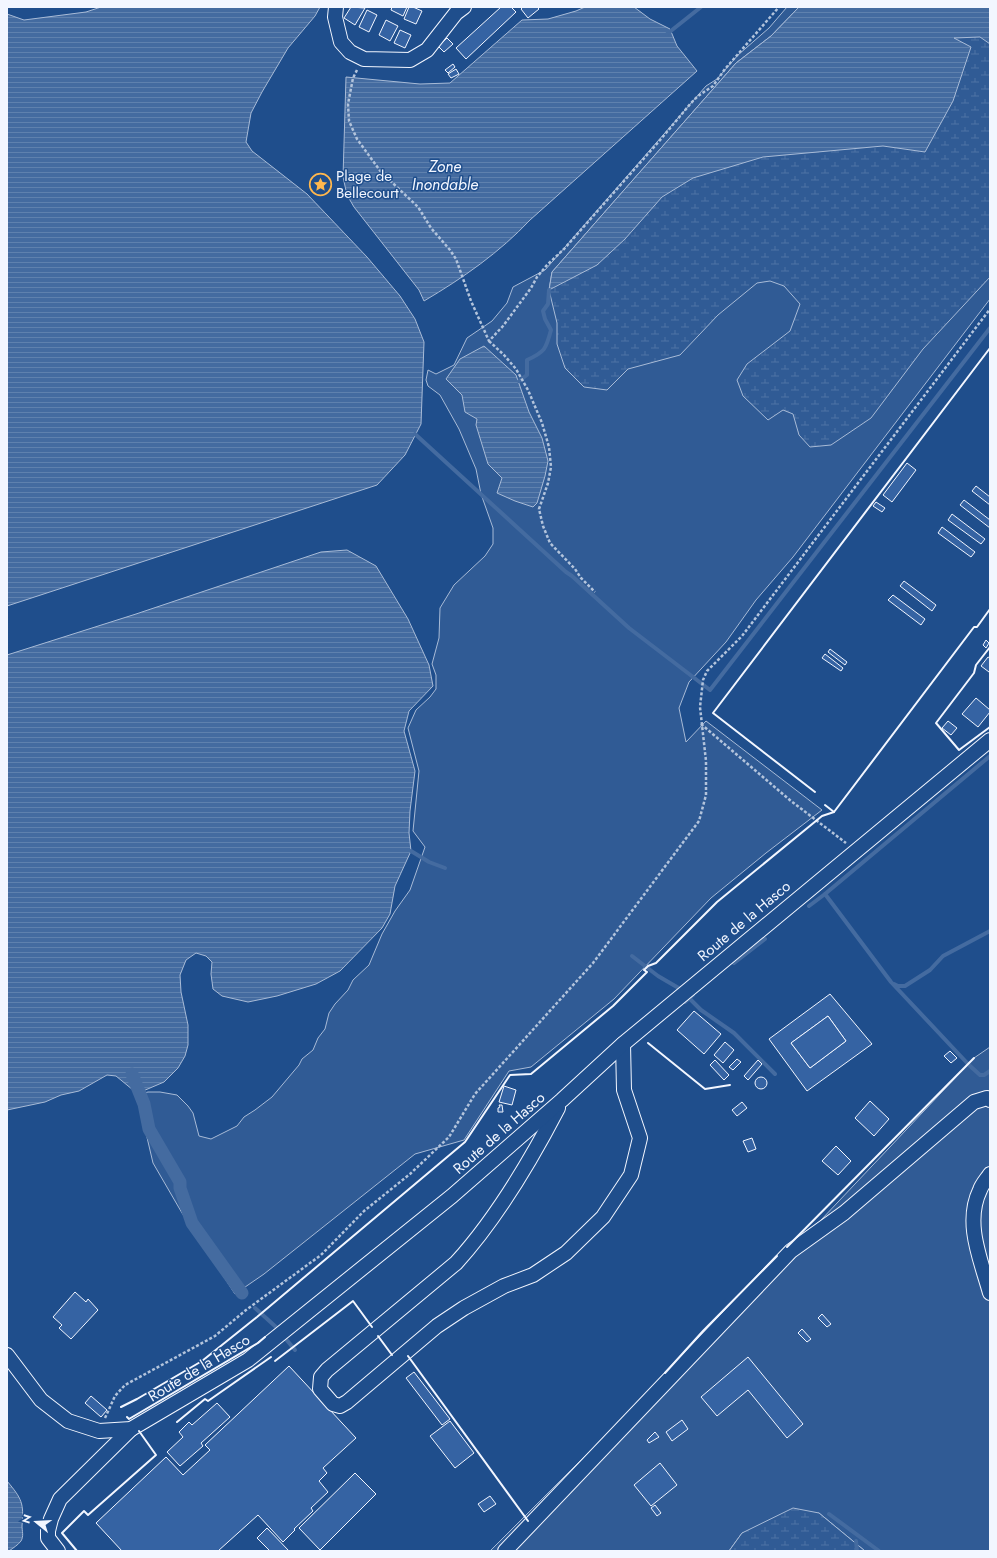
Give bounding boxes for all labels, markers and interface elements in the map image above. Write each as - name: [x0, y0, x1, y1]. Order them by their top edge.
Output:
- water label: Zone Inondable: [412, 155, 478, 196]
- place label: Plage de Bellecourt: [336, 165, 399, 204]
- place icon: Plage de Bellecourt: [307, 172, 333, 198]
- street label: Route de la Hasco: [693, 875, 795, 967]
- street label: Route de la Hasco: [448, 1087, 550, 1179]
- street label: Route de la Hasco: [144, 1329, 254, 1407]
- north arrow: [16, 1502, 56, 1542]
- text: N: [18, 1512, 35, 1526]

